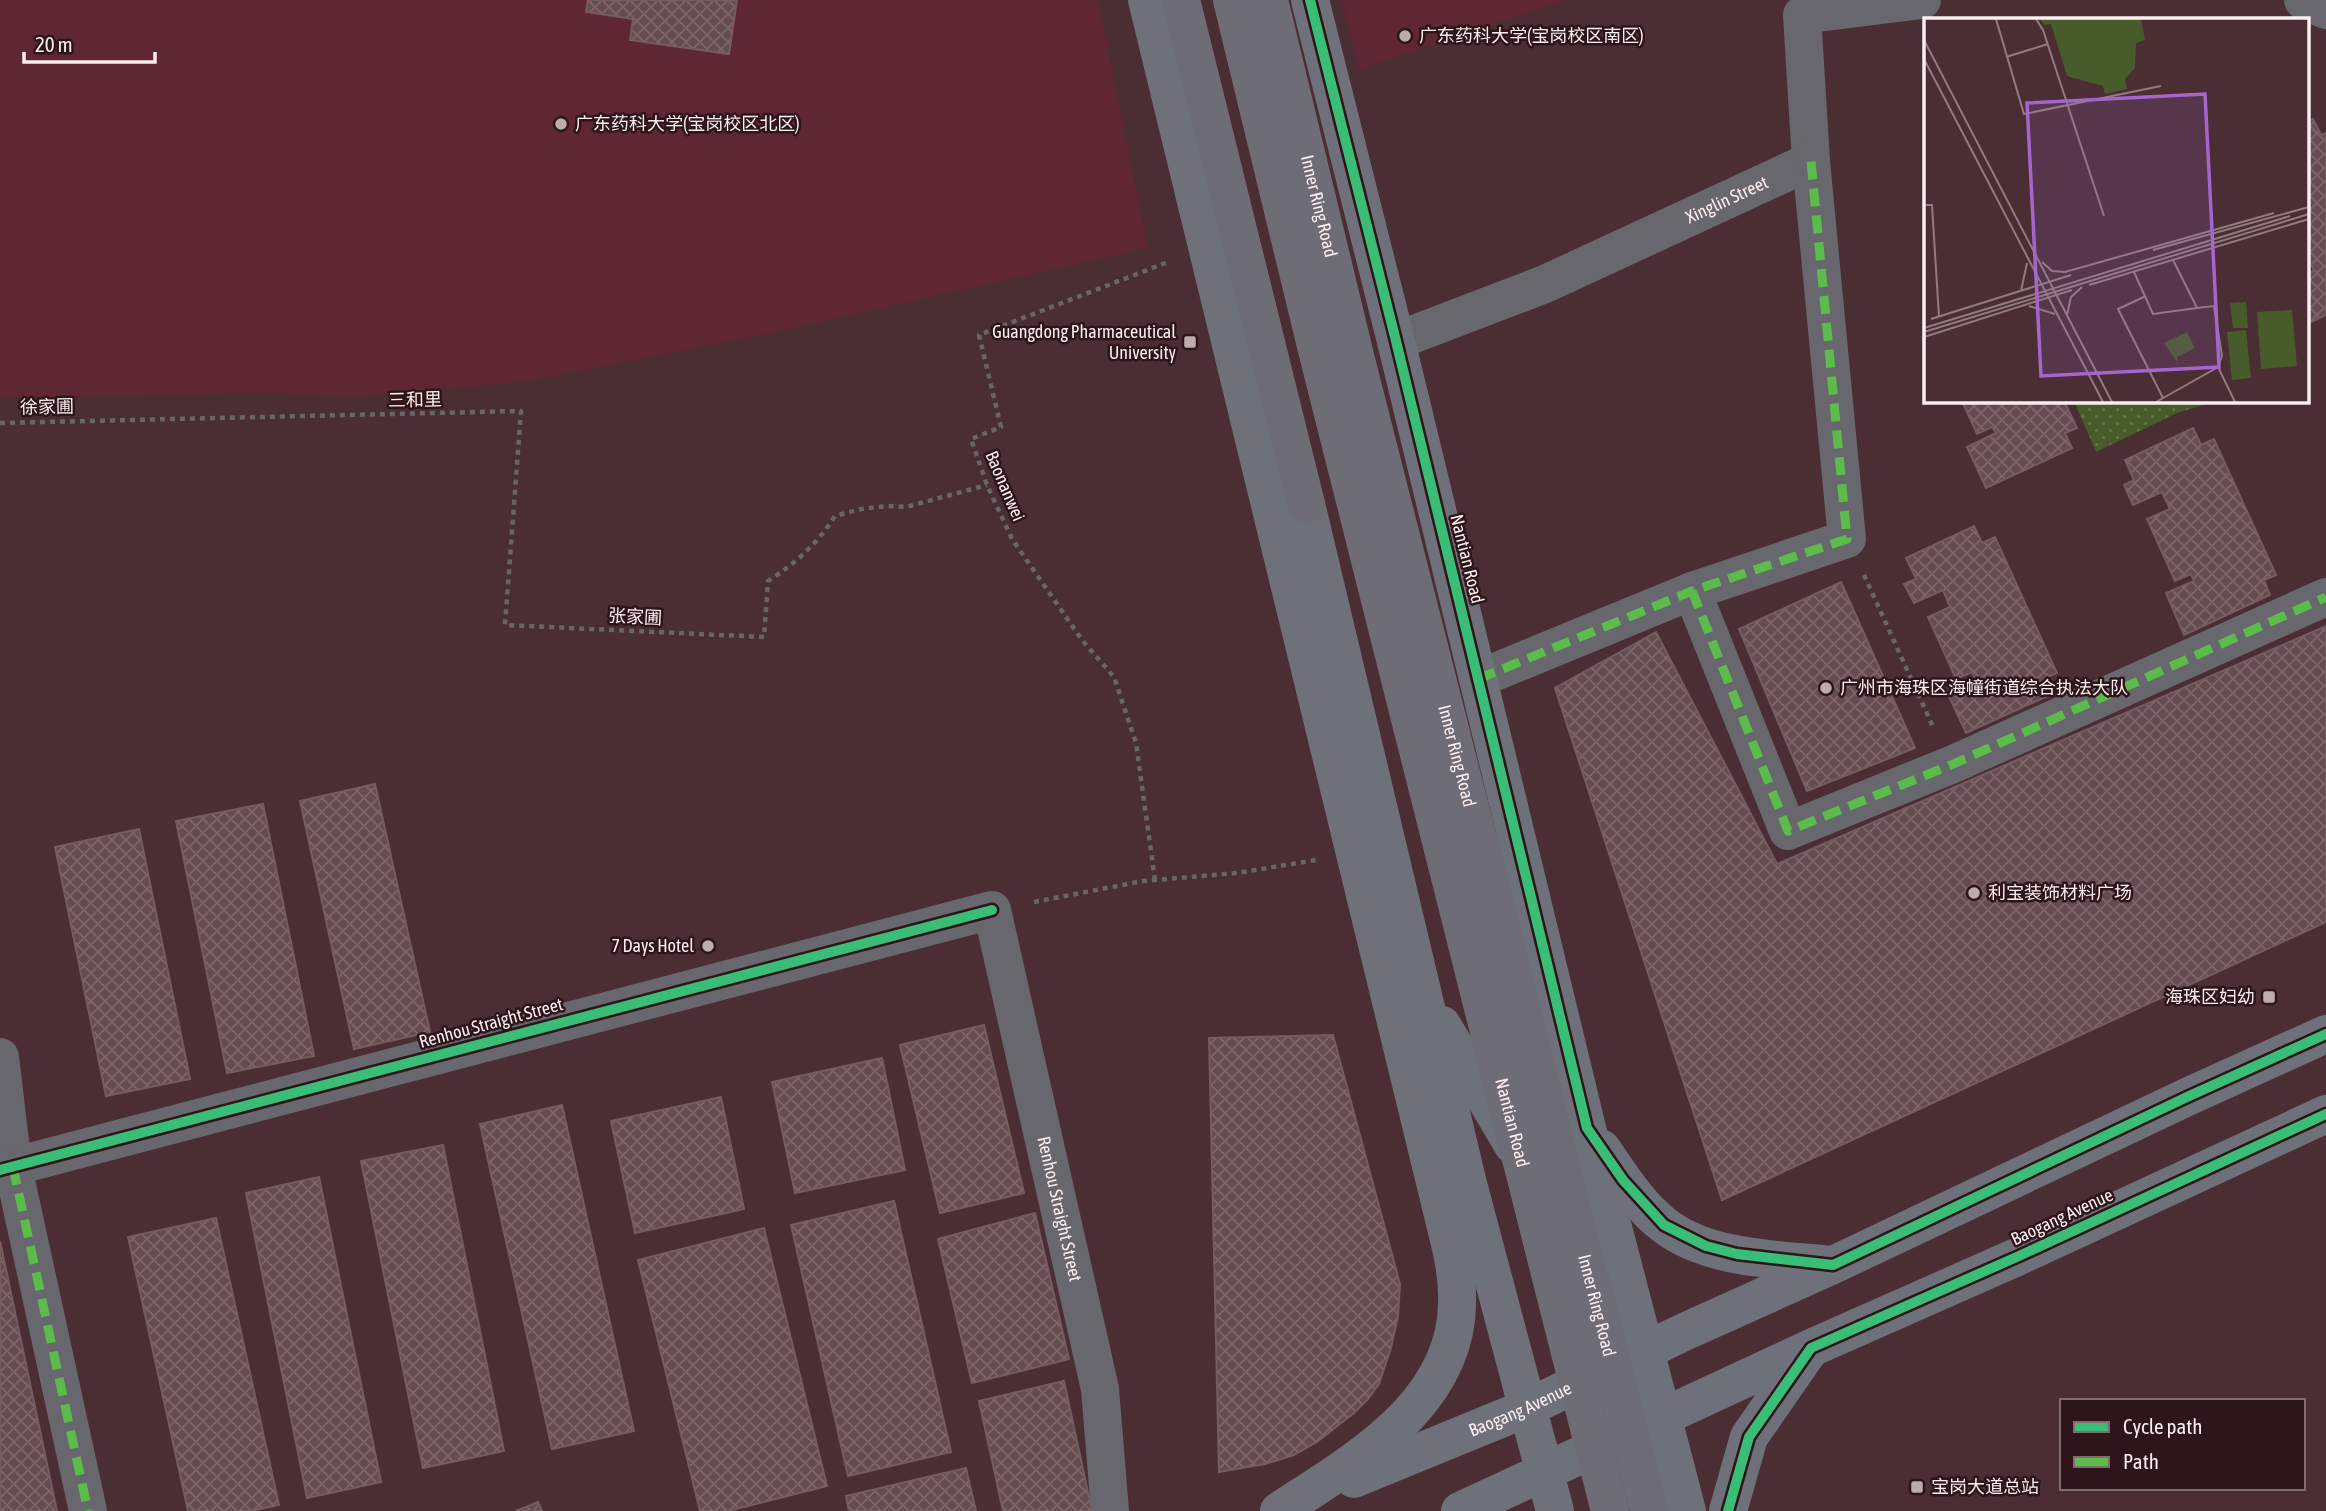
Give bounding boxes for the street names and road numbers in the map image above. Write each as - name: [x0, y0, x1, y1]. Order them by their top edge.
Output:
- street label: Inner Ring Road: [1297, 153, 1342, 259]
- street label: Xinglin Street: [1682, 171, 1771, 227]
- street label: 三和里: [388, 389, 442, 410]
- street label: 徐家圃: [20, 396, 74, 417]
- street label: Baonanwei: [981, 448, 1030, 524]
- street label: Nantian Road: [1446, 512, 1489, 606]
- street label: 张家圃: [608, 605, 663, 628]
- street label: Inner Ring Road: [1434, 703, 1480, 809]
- street label: Renhou Straight Street: [417, 993, 565, 1052]
- street label: Nantian Road: [1491, 1076, 1534, 1169]
- street label: Renhou Straight Street: [1033, 1134, 1086, 1283]
- street label: Baogang Avenue: [2008, 1184, 2116, 1249]
- street label: Inner Ring Road: [1574, 1252, 1620, 1359]
- street label: Baogang Avenue: [1465, 1377, 1575, 1441]

